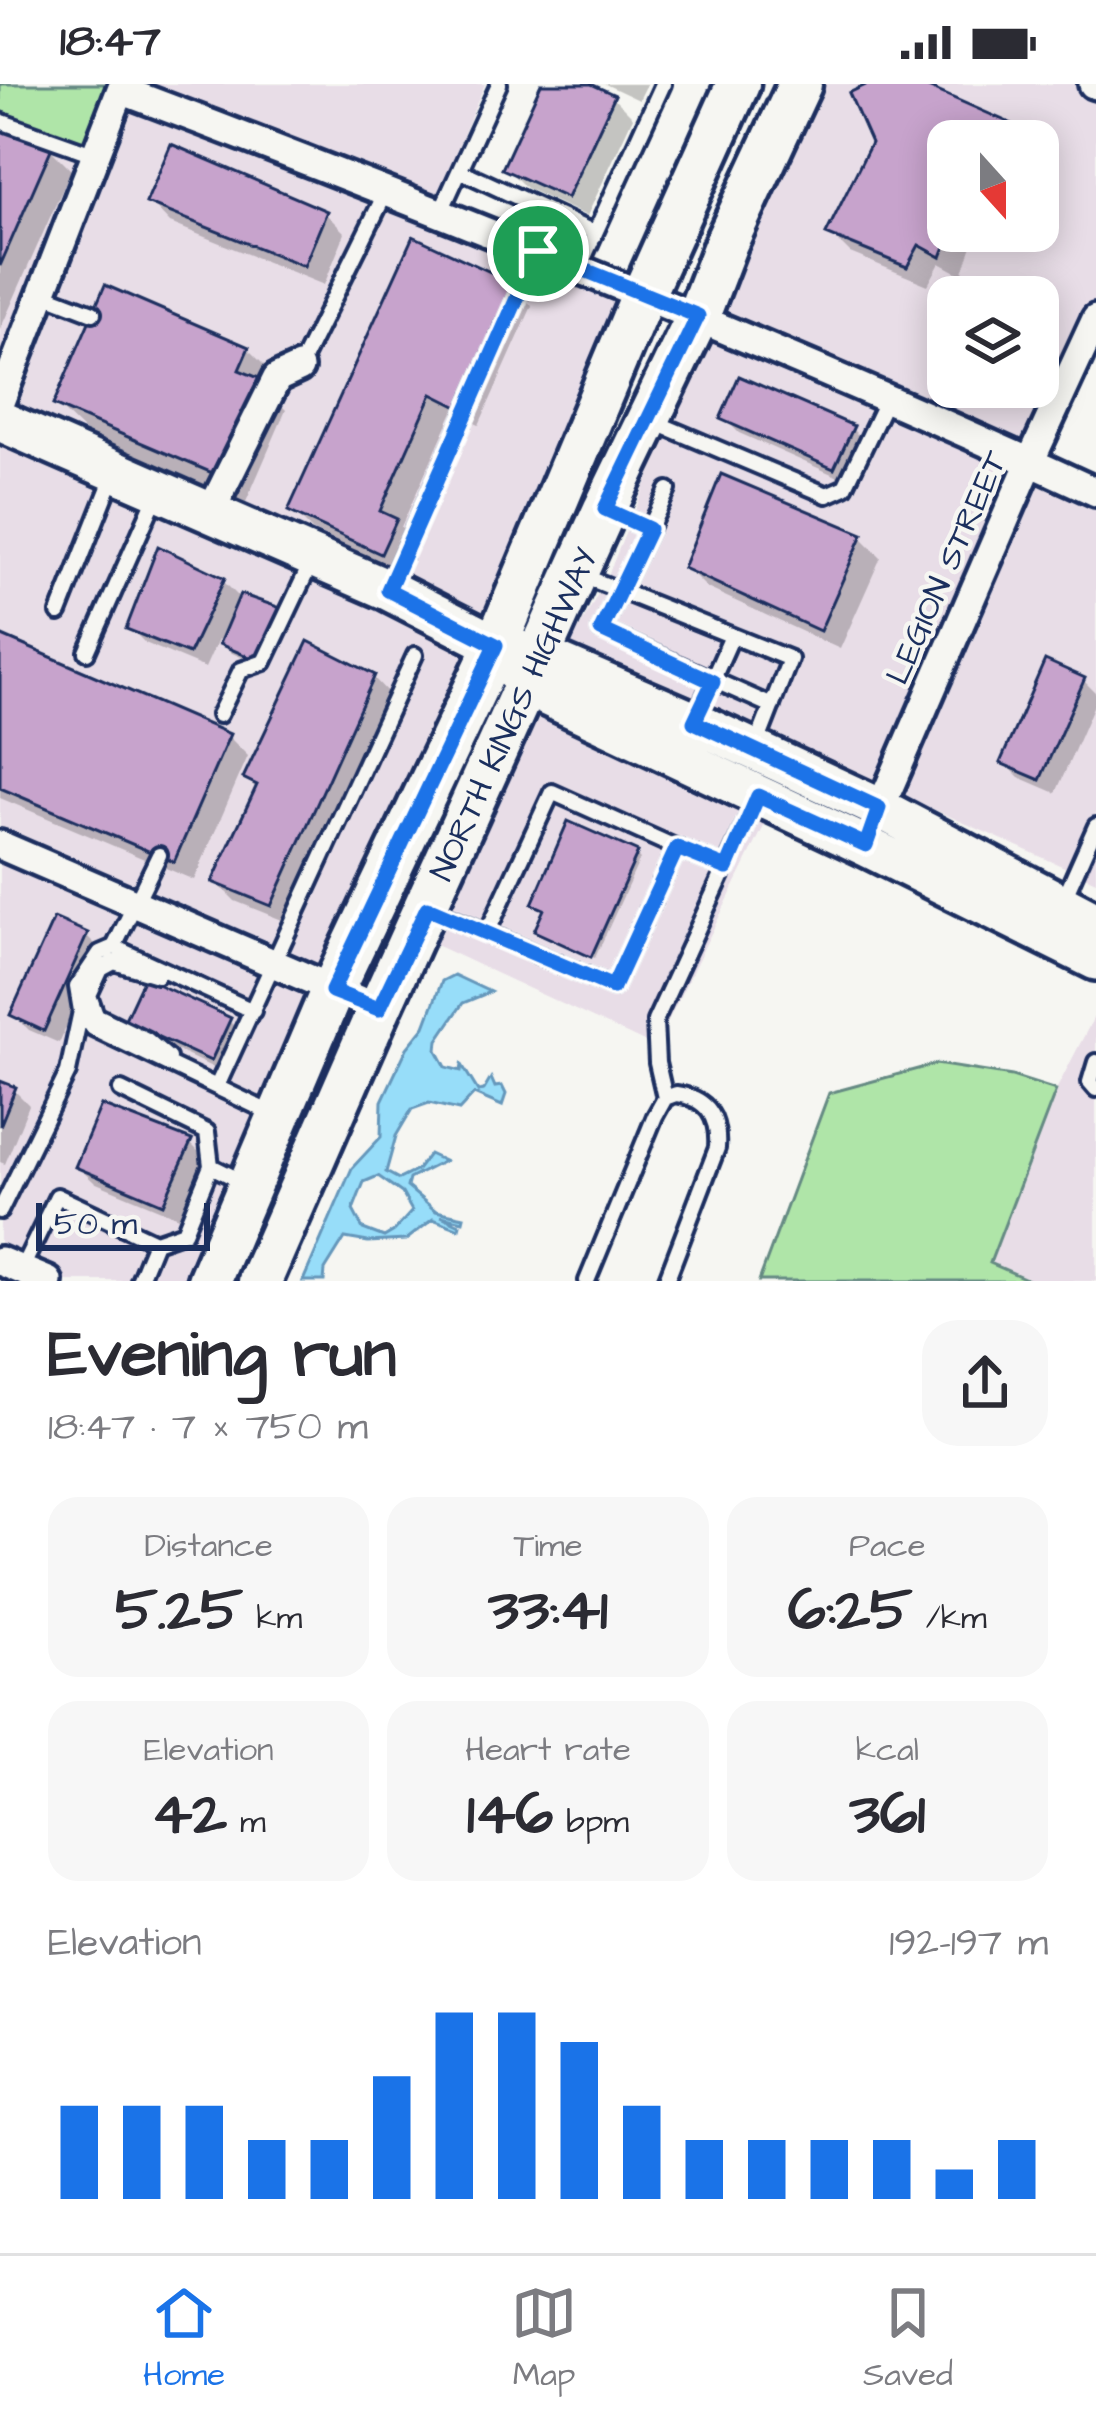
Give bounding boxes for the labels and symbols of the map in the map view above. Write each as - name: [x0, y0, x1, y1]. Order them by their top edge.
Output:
- north arrow: [927, 120, 1059, 252]
- pin: [487, 200, 589, 302]
- street label: LEGION STREET: [875, 443, 1019, 692]
- street label: NORTH KINGS HIGHWAY: [419, 540, 610, 888]
- scale bar: [36, 1197, 210, 1250]

